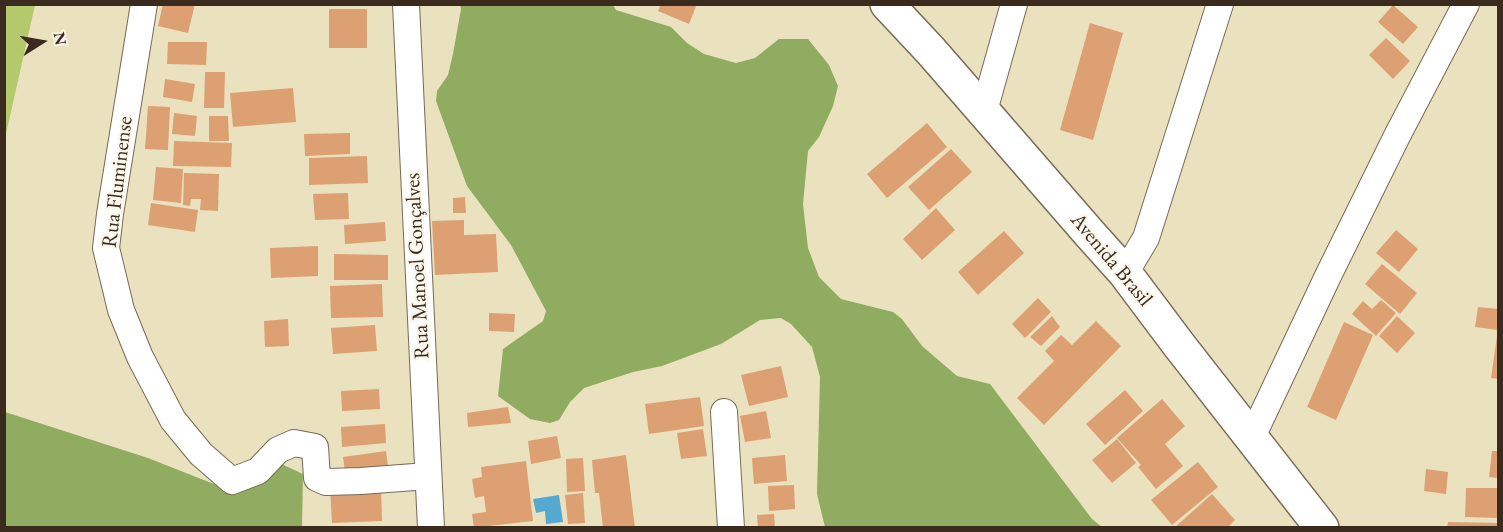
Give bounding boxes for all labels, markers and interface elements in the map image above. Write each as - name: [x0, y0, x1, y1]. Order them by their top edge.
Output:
- north arrow: [12, 12, 72, 72]
- text: N: [49, 30, 72, 47]
- street label: Rua Fluminense: [97, 115, 139, 249]
- street label: Rua Manoel Gonçalves: [401, 172, 435, 360]
- street label: Avenida Brasil: [1065, 208, 1157, 312]

